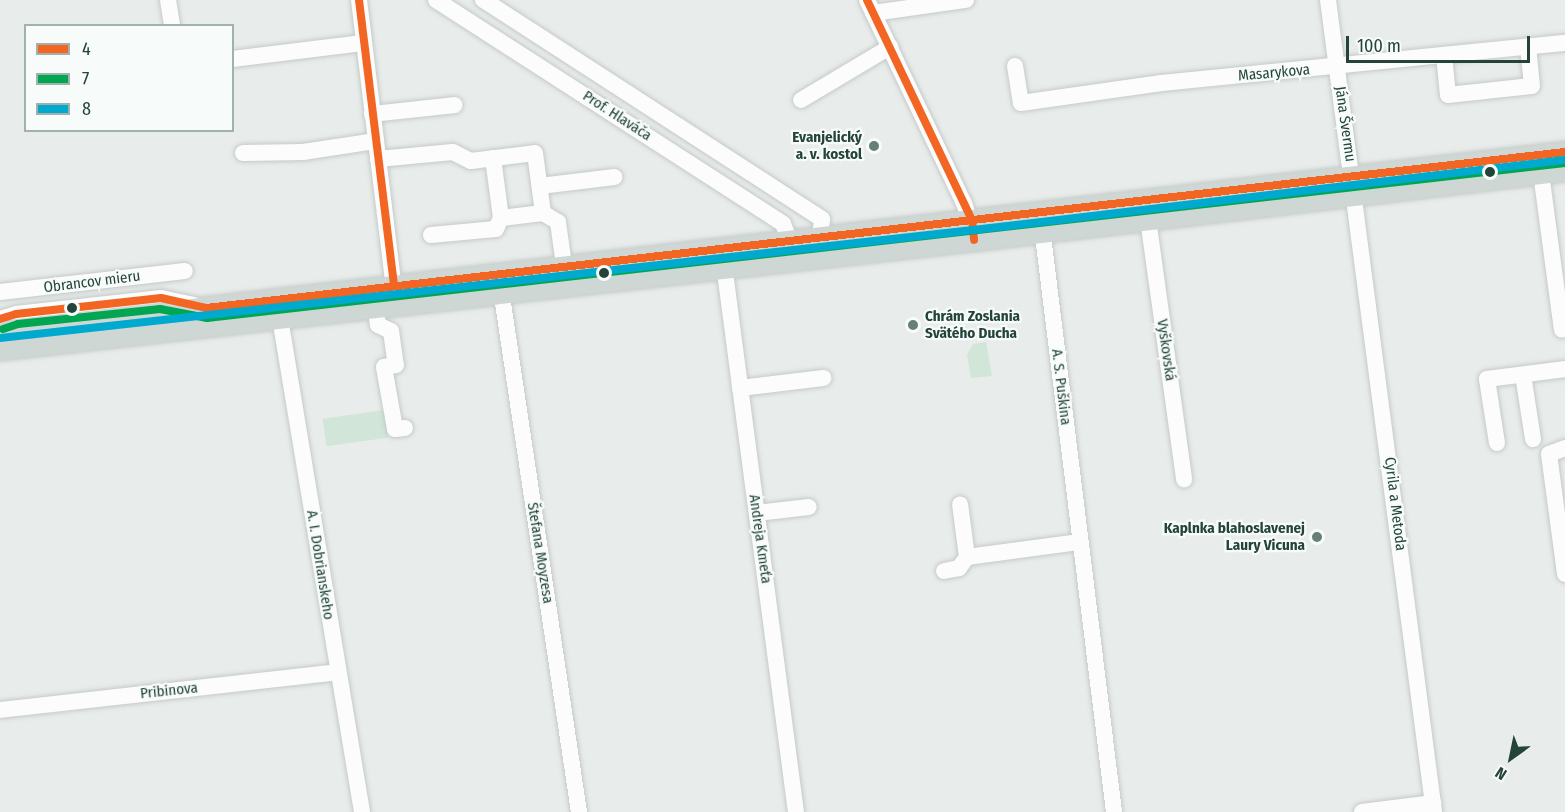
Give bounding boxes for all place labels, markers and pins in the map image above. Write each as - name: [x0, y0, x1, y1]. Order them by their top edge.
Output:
- place label: Evanjelický a. v. kostol: [792, 128, 862, 163]
- marker: Evanjelický a. v. kostol: [867, 139, 881, 153]
- unlabelled marker: [1484, 166, 1496, 178]
- unlabelled marker: [598, 267, 610, 279]
- unlabelled marker: [66, 302, 78, 314]
- place label: Chrám Zoslania Svätého Ducha: [925, 307, 1020, 342]
- marker: Chrám Zoslania Svätého Ducha: [906, 318, 920, 332]
- place label: Kaplnka blahoslavenej Laury Vicuna: [1164, 519, 1305, 554]
- marker: Kaplnka blahoslavenej Laury Vicuna: [1310, 530, 1324, 544]

